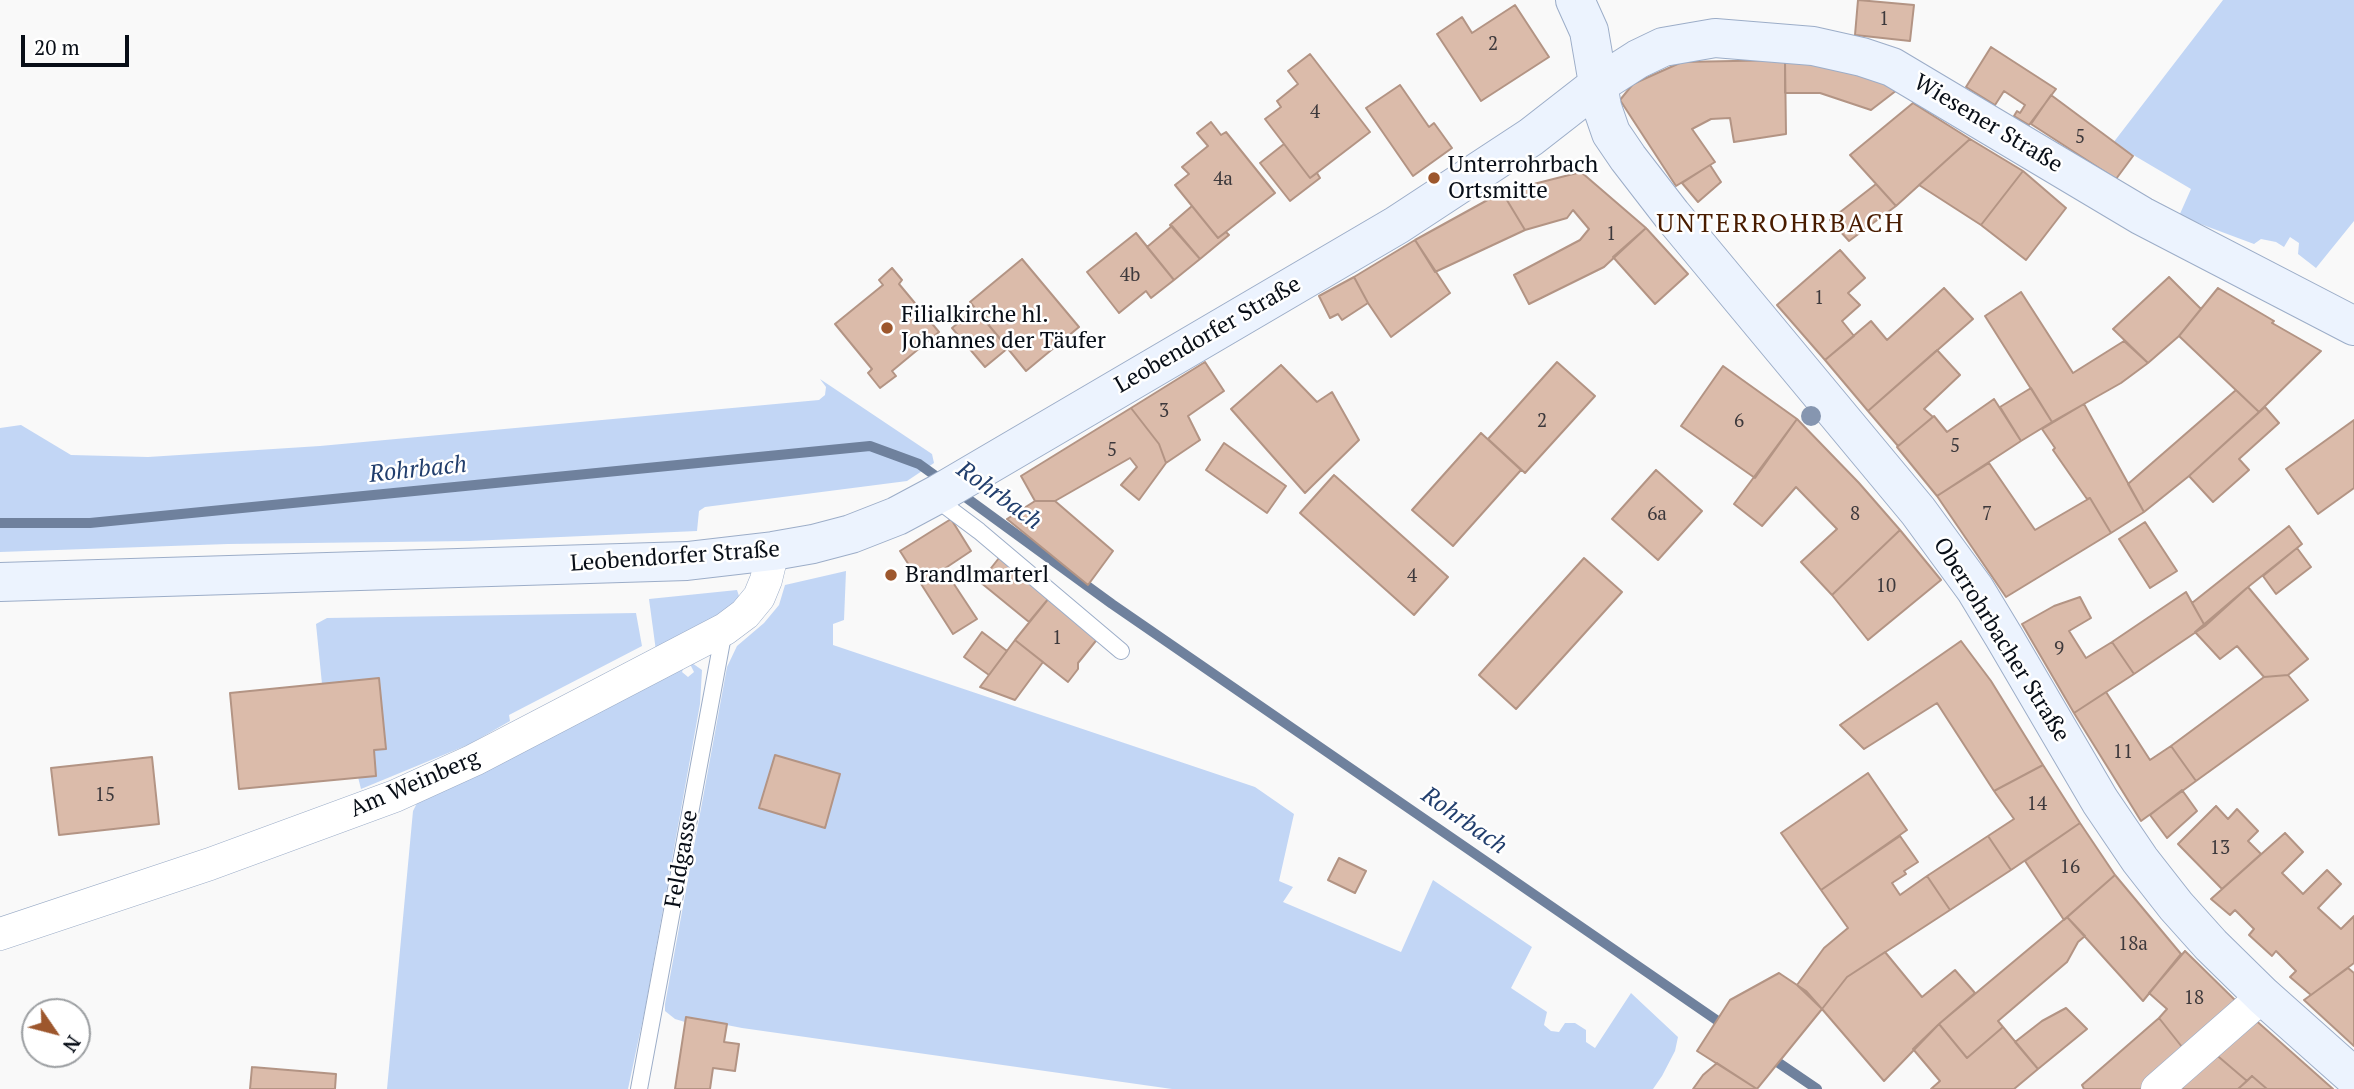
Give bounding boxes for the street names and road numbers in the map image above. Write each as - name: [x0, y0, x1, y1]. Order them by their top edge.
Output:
- street label: Wiesener Straße: [1909, 69, 2067, 179]
- street label: Leobendorfer Straße: [1110, 271, 1306, 399]
- street label: Oberrohrbacher Straße: [1927, 533, 2075, 747]
- street label: Leobendorfer Straße: [569, 536, 781, 578]
- street label: Am Weinberg: [346, 744, 484, 824]
- street label: Feldgasse: [660, 808, 704, 910]

